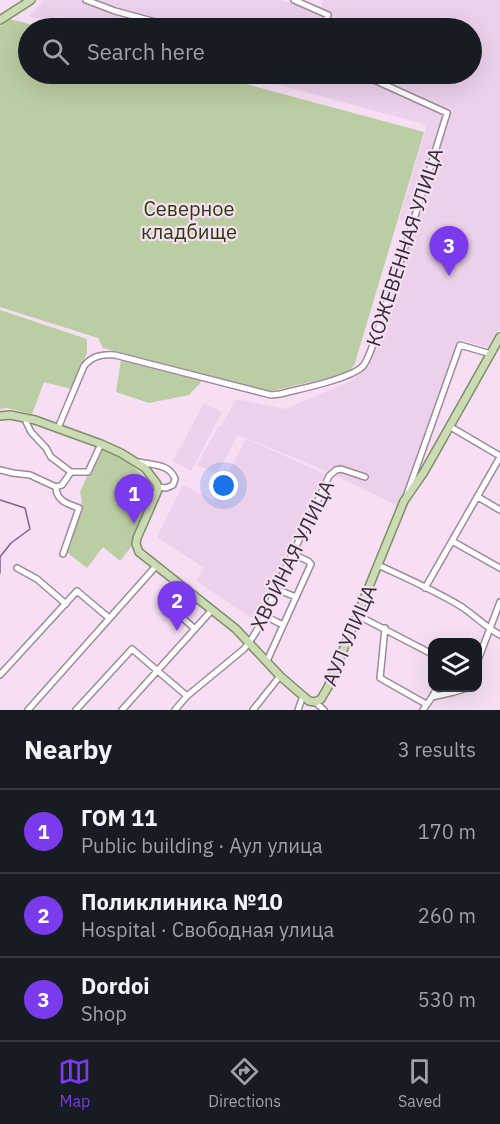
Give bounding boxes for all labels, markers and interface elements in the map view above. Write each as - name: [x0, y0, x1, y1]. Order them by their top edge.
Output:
- search box: [18, 18, 482, 84]
- icon: search: [39, 35, 72, 68]
- text: Search here: [87, 37, 205, 66]
- street label: КОЖЕВЕННАЯ УЛИЦА: [359, 144, 449, 350]
- park label: Северное кладбище: [141, 195, 237, 245]
- pin: 3: [430, 226, 468, 276]
- your location: [209, 471, 238, 500]
- pin: 1: [114, 474, 154, 524]
- street label: ХВОЙНАЯ УЛИЦА: [244, 475, 340, 635]
- street label: АУЛ УЛИЦА: [316, 580, 383, 690]
- pin: 2: [158, 582, 196, 631]
- map controls: [428, 638, 482, 692]
- button: layers: [428, 638, 482, 692]
- text: Nearby: [24, 732, 112, 766]
- text: 3 results: [398, 736, 476, 763]
- text: ГОМ 11: [81, 803, 157, 832]
- text: 1: [38, 818, 50, 845]
- text: 170 m: [418, 818, 476, 845]
- text: Public building · Аул улица: [81, 832, 323, 859]
- text: Поликлиника №10: [81, 887, 283, 916]
- text: 2: [38, 902, 50, 929]
- text: 260 m: [418, 902, 476, 929]
- text: Hospital · Свободная улица: [81, 916, 334, 943]
- text: Dordoi: [81, 971, 150, 1000]
- text: 3: [38, 986, 50, 1013]
- text: 530 m: [418, 986, 476, 1013]
- text: Shop: [81, 1000, 127, 1027]
- tab: Map: [58, 1055, 91, 1111]
- tab: Directions: [208, 1055, 281, 1111]
- tab: Saved: [398, 1055, 442, 1111]

